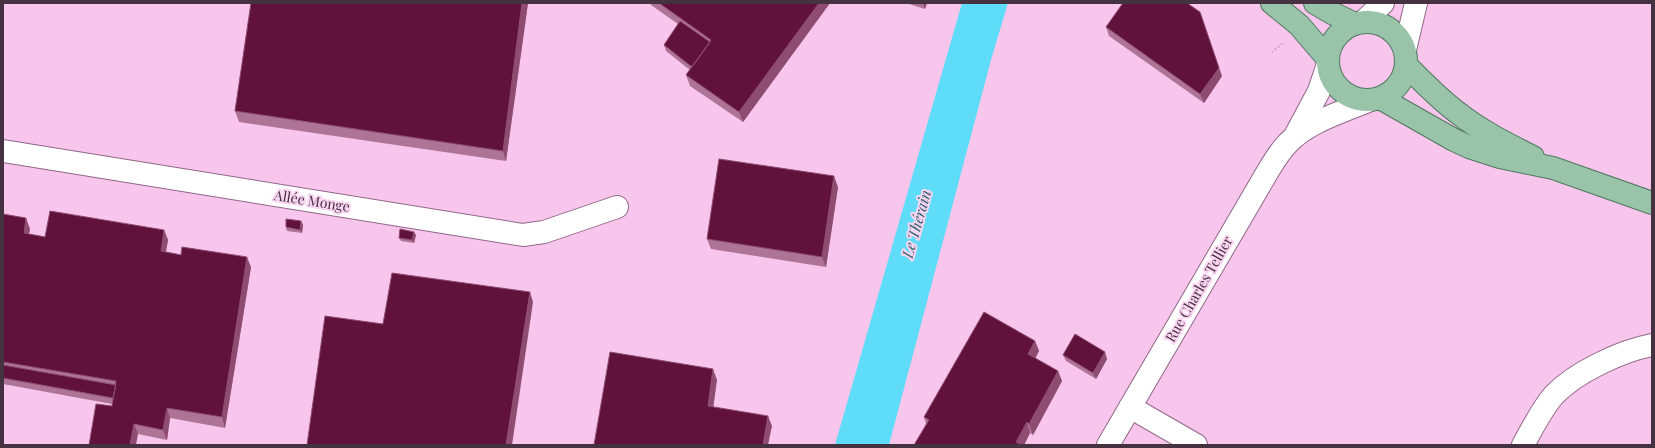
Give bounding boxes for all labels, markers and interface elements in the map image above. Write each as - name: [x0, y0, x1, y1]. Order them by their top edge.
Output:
- street label: Allée Monge: [272, 185, 351, 216]
- water label: Le Thérain: [897, 187, 935, 261]
- street label: Rue Charles Tellier: [1160, 232, 1237, 345]

